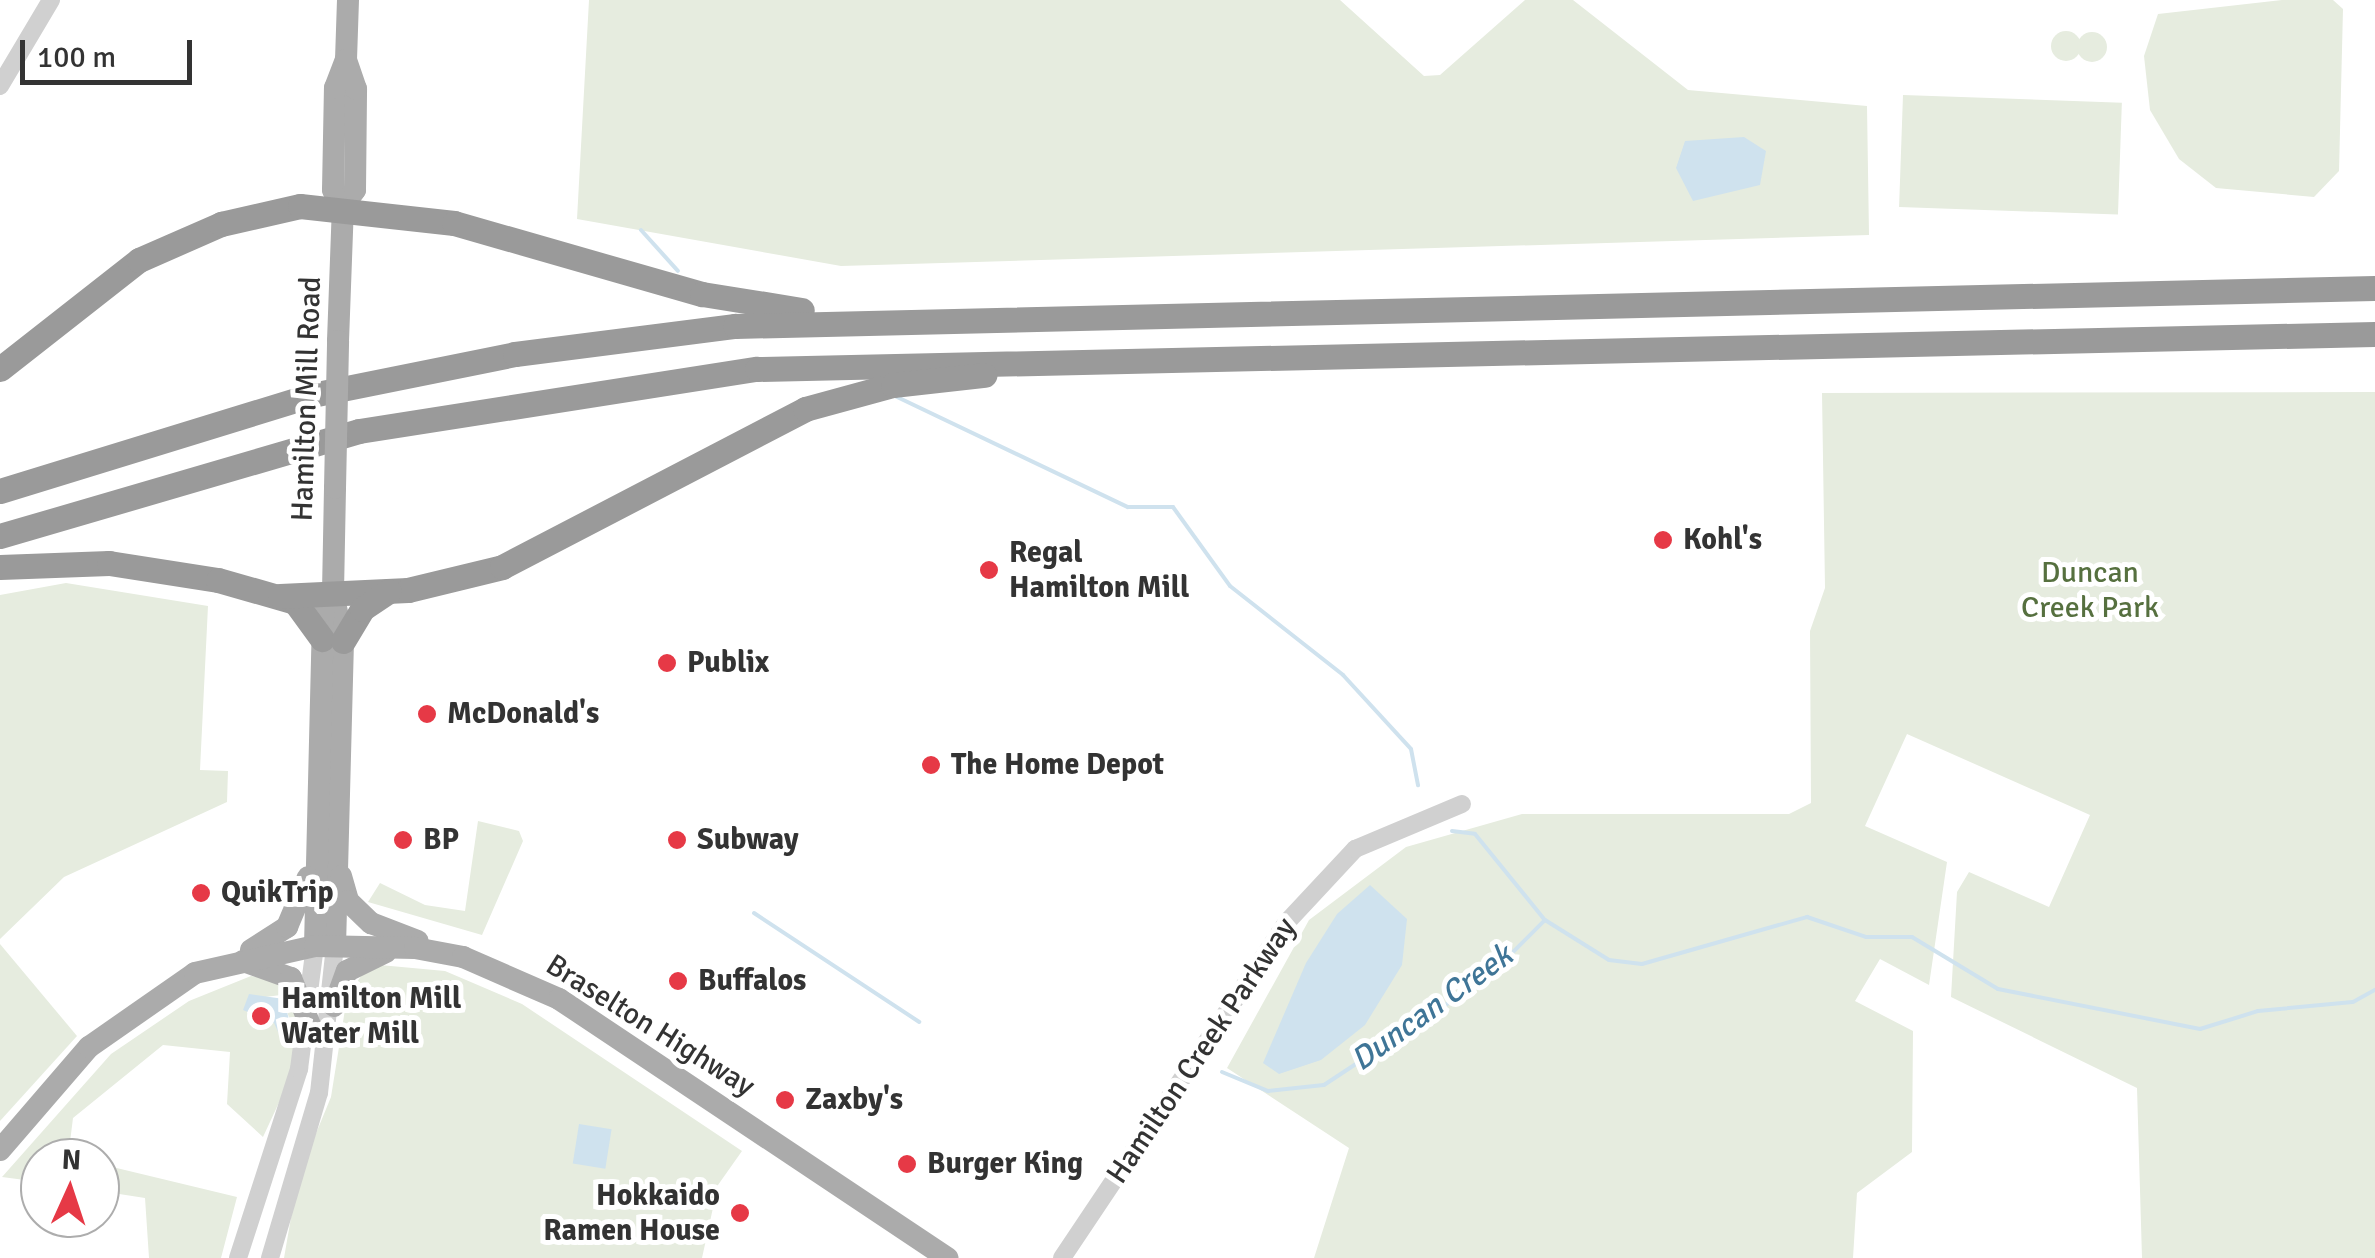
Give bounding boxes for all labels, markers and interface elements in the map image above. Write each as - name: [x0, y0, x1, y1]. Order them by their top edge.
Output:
- scale bar: [25, 20, 198, 82]
- text: 100 m: [37, 39, 116, 76]
- street label: Hamilton Mill Road: [285, 276, 329, 522]
- place label: Kohl's: [1683, 522, 1762, 558]
- marker: Kohl's: [1652, 529, 1674, 551]
- place label: Regal Hamilton Mill: [1009, 535, 1189, 606]
- park label: Duncan Creek Park: [2021, 555, 2159, 626]
- marker: Regal Hamilton Mill: [978, 559, 1000, 581]
- place label: Publix: [687, 645, 769, 681]
- marker: Publix: [656, 652, 678, 674]
- place label: McDonald's: [447, 696, 599, 732]
- marker: McDonald's: [416, 703, 438, 725]
- place label: The Home Depot: [951, 747, 1164, 783]
- marker: The Home Depot: [920, 754, 942, 776]
- place label: BP: [423, 822, 459, 858]
- place label: Subway: [697, 822, 799, 858]
- marker: BP: [392, 829, 414, 851]
- marker: Subway: [666, 829, 688, 851]
- place label: QuikTrip: [221, 875, 334, 911]
- marker: QuikTrip: [190, 882, 212, 904]
- street label: Hamilton Creek Parkway: [1100, 911, 1304, 1191]
- water label: Duncan Creek: [1344, 937, 1520, 1079]
- street label: Braselton Highway: [539, 947, 761, 1105]
- place label: Buffalos: [698, 963, 806, 999]
- marker: Buffalos: [667, 970, 689, 992]
- place label: Hamilton Mill Water Mill: [281, 981, 461, 1052]
- marker: Hamilton Mill Water Mill: [250, 1005, 272, 1027]
- place label: Zaxby's: [805, 1082, 903, 1118]
- marker: Zaxby's: [774, 1089, 796, 1111]
- north arrow: [20, 1138, 120, 1238]
- text: N: [61, 1143, 82, 1178]
- place label: Burger King: [927, 1146, 1083, 1182]
- marker: Burger King: [896, 1153, 918, 1175]
- place label: Hokkaido Ramen House: [543, 1178, 720, 1248]
- marker: Hokkaido Ramen House: [729, 1202, 751, 1224]

